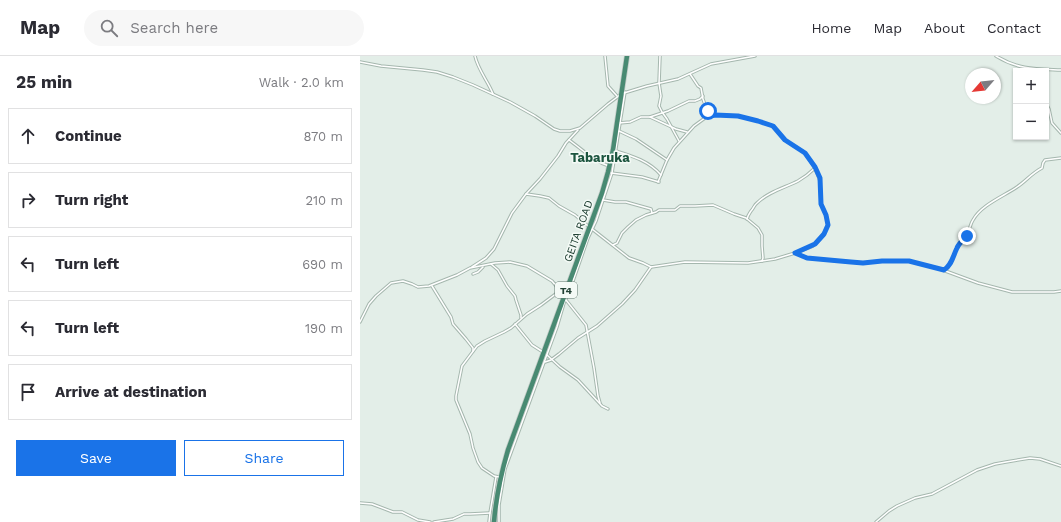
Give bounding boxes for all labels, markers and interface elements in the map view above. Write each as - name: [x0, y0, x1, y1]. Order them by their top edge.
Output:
- search box: [84, 10, 364, 46]
- text: Map: [20, 16, 60, 39]
- icon: search: [98, 17, 120, 39]
- text: Search here: [130, 19, 218, 37]
- text: Home: [811, 20, 851, 36]
- text: Map: [873, 20, 902, 36]
- text: About: [924, 20, 965, 36]
- text: Contact: [987, 20, 1041, 36]
- north arrow: [965, 68, 1001, 104]
- map controls: [1013, 68, 1049, 140]
- button: +: [1013, 68, 1049, 104]
- text: 25 min: [16, 72, 72, 92]
- text: Walk · 2.0 km: [259, 75, 344, 90]
- route start: [699, 102, 717, 120]
- button: −: [1013, 104, 1049, 140]
- icon: ahead: [17, 125, 39, 147]
- text: Continue: [55, 127, 122, 145]
- text: 870 m: [304, 129, 343, 144]
- district label: Tabaruka: [570, 150, 630, 165]
- icon: right: [17, 189, 39, 211]
- text: Turn right: [55, 191, 128, 209]
- text: 210 m: [305, 193, 343, 208]
- street label: GEITA ROAD: [561, 198, 596, 264]
- route end: [958, 227, 976, 245]
- icon: left: [17, 253, 39, 275]
- text: Turn left: [55, 255, 119, 273]
- text: 690 m: [302, 257, 343, 272]
- road number: T4: [555, 282, 577, 298]
- icon: left: [17, 317, 39, 339]
- text: Turn left: [55, 319, 119, 337]
- text: 190 m: [305, 321, 343, 336]
- icon: arrive: [17, 381, 39, 403]
- text: Arrive at destination: [55, 383, 207, 401]
- button: Save: [16, 440, 176, 476]
- button: Share: [184, 440, 344, 476]

